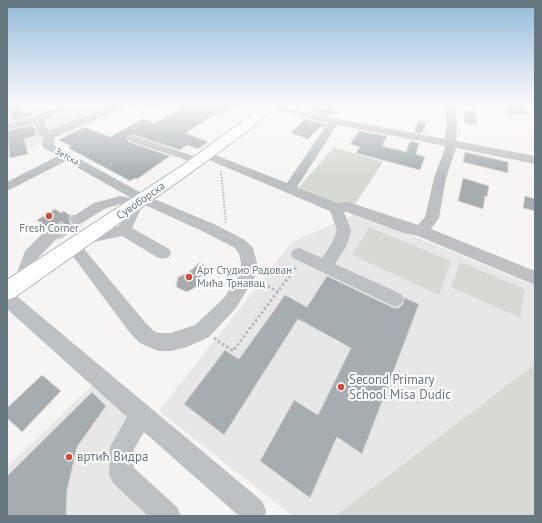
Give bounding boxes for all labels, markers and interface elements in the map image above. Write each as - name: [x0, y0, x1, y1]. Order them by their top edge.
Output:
- street label: Зетска: [53, 146, 81, 168]
- street label: Сувоборска: [114, 179, 168, 223]
- marker: Fresh Corner: [44, 211, 54, 221]
- place label: Fresh Corner: [19, 222, 79, 236]
- place label: Арт Студио Радован Мића Трнавац: [197, 264, 292, 290]
- marker: Арт Студио Радован Мића Трнавац: [184, 272, 194, 282]
- place label: Second Primary School Misa Dudic: [349, 372, 451, 403]
- marker: Second Primary School Misa Dudic: [336, 382, 346, 392]
- place label: вртић Видра: [77, 449, 148, 465]
- marker: вртић Видра: [64, 452, 74, 462]

